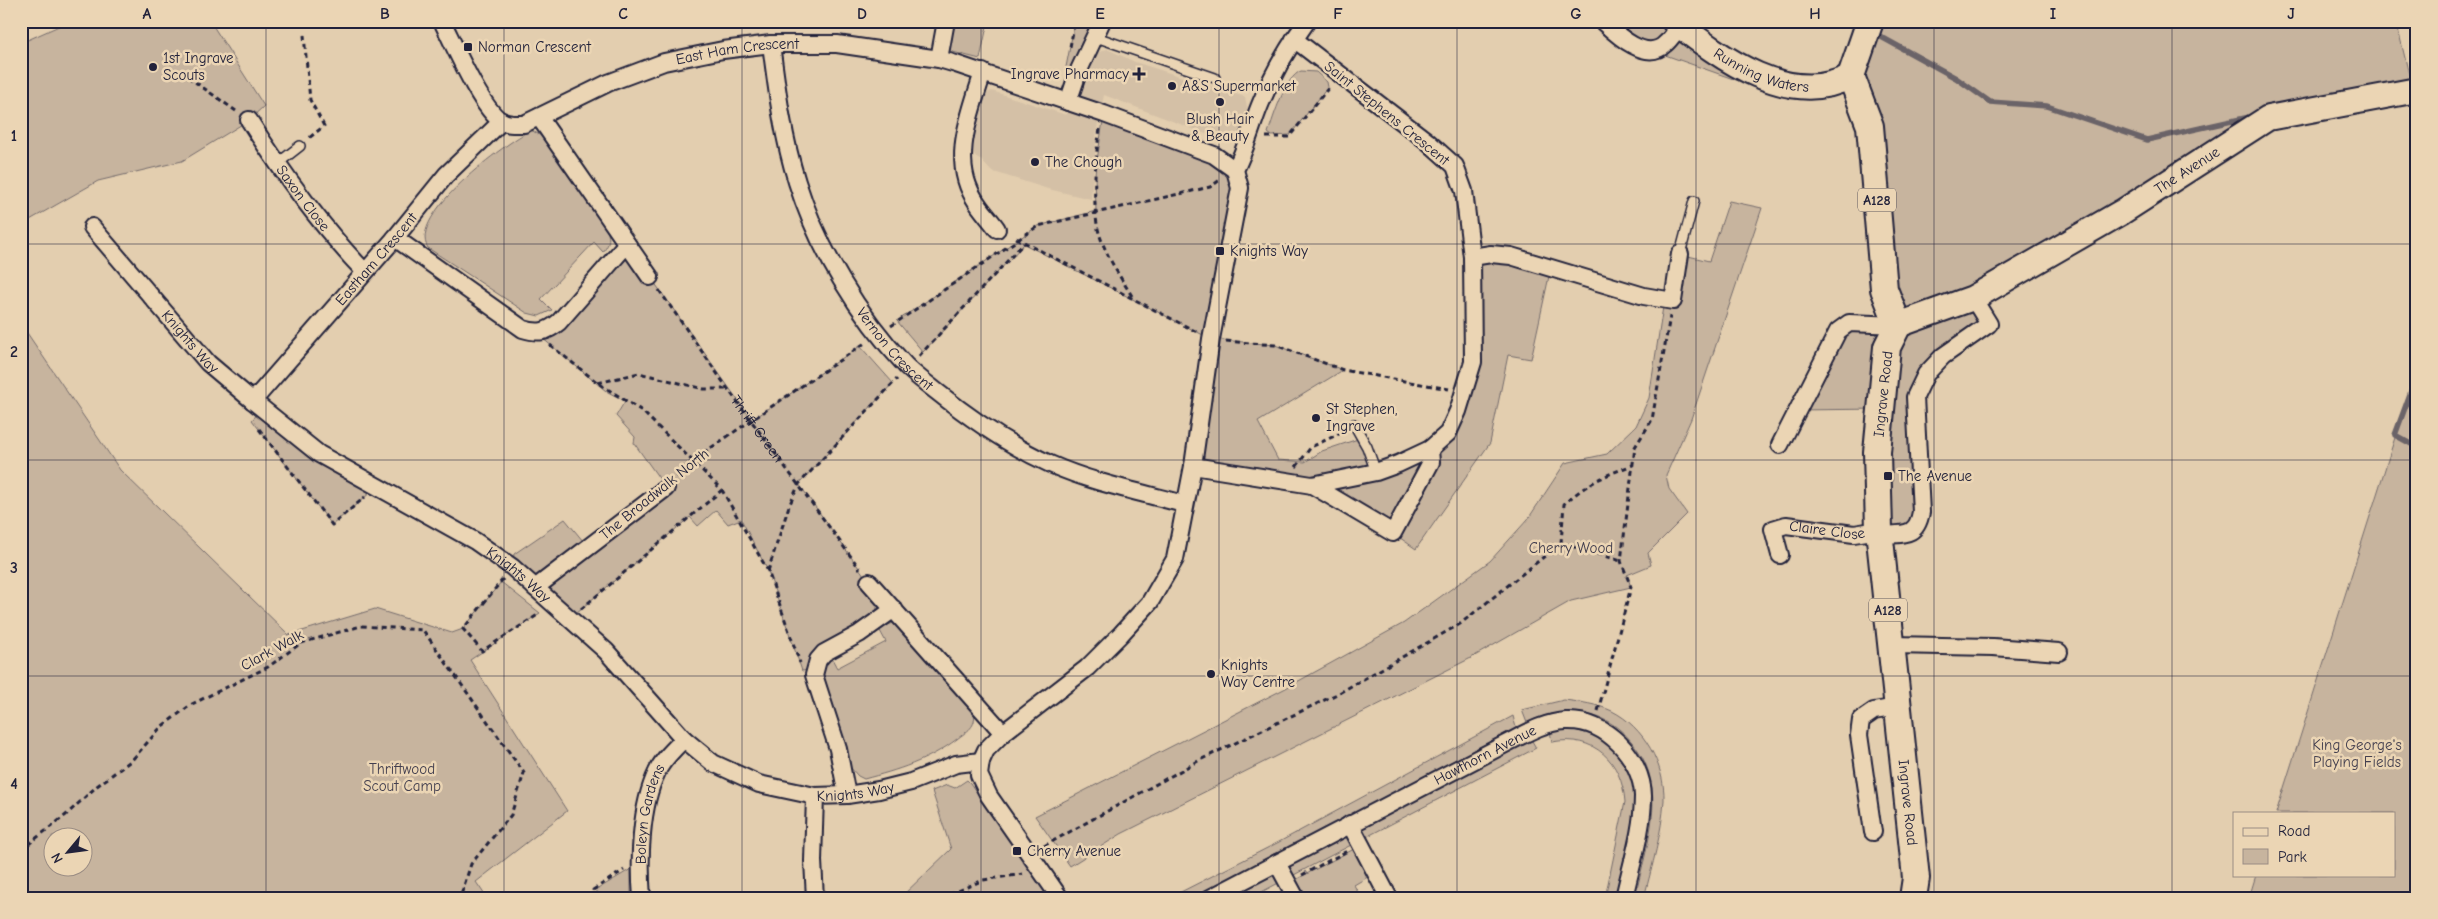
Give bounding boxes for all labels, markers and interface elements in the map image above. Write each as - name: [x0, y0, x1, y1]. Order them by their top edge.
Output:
- text: A: [143, 5, 152, 23]
- text: B: [380, 5, 390, 23]
- text: C: [618, 5, 628, 23]
- text: D: [857, 5, 867, 23]
- text: E: [1095, 5, 1105, 23]
- text: F: [1333, 5, 1343, 23]
- text: G: [1570, 5, 1582, 23]
- text: H: [1809, 5, 1821, 23]
- text: I: [2050, 5, 2056, 23]
- text: J: [2287, 5, 2295, 23]
- street label: East Ham Crescent: [674, 35, 800, 68]
- place label: Norman Crescent: [478, 38, 592, 56]
- marker: Norman Crescent: [462, 41, 474, 53]
- street label: Running Waters: [1710, 44, 1809, 96]
- place label: 1st Ingrave Scouts: [163, 49, 234, 84]
- street label: Saint Stephens Crescent: [1321, 57, 1454, 169]
- marker: 1st Ingrave Scouts: [147, 61, 159, 73]
- place label: Ingrave Pharmacy: [1011, 65, 1129, 83]
- marker: Ingrave Pharmacy: [1133, 68, 1145, 80]
- place label: A&S Supermarket: [1182, 77, 1297, 95]
- marker: A&S Supermarket: [1166, 80, 1178, 92]
- marker: Blush Hair & Beauty: [1214, 96, 1226, 108]
- place label: Blush Hair & Beauty: [1186, 110, 1254, 145]
- text: 1: [11, 127, 17, 145]
- street label: The Avenue: [2151, 142, 2223, 198]
- place label: The Chough: [1045, 153, 1122, 171]
- marker: The Chough: [1029, 156, 1041, 168]
- street label: Saxon Close: [272, 162, 334, 235]
- road number: A128: [1858, 188, 1896, 212]
- street label: Eastham Crescent: [331, 208, 421, 309]
- place label: Knights Way: [1230, 242, 1308, 260]
- marker: Knights Way: [1214, 245, 1226, 257]
- street label: Vernon Crescent: [853, 304, 937, 395]
- street label: Knights Way: [158, 306, 223, 377]
- text: 2: [10, 343, 18, 361]
- street label: Ingrave Road: [1870, 350, 1896, 438]
- street label: Thrift Green: [727, 392, 788, 466]
- place label: St Stephen, Ingrave: [1326, 400, 1398, 435]
- marker: St Stephen, Ingrave: [1310, 412, 1322, 424]
- street label: The Broadwalk North: [596, 444, 712, 544]
- place label: The Avenue: [1898, 467, 1973, 485]
- marker: The Avenue: [1882, 470, 1894, 482]
- street label: Claire Close: [1788, 517, 1867, 543]
- park label: Cherry Wood: [1529, 539, 1613, 557]
- street label: Knights Way: [483, 543, 555, 607]
- text: 3: [10, 559, 18, 577]
- road number: A128: [1869, 598, 1907, 622]
- street label: Clark Walk: [238, 625, 307, 675]
- place label: Knights Way Centre: [1221, 656, 1295, 691]
- marker: Knights Way Centre: [1205, 668, 1217, 680]
- street label: Hawthorn Avenue: [1431, 721, 1539, 789]
- park label: King George's Playing Fields: [2312, 736, 2402, 771]
- street label: Ingrave Road: [1894, 759, 1921, 846]
- park label: Thriftwood Scout Camp: [363, 760, 441, 795]
- street label: Boleyn Gardens: [632, 761, 668, 864]
- text: 4: [10, 775, 18, 793]
- street label: Knights Way: [816, 777, 896, 805]
- legend: [2233, 812, 2396, 876]
- text: Road: [2278, 822, 2310, 840]
- north arrow: [42, 826, 92, 876]
- place label: Cherry Avenue: [1027, 842, 1122, 860]
- marker: Cherry Avenue: [1011, 845, 1023, 857]
- text: Park: [2278, 848, 2307, 866]
- text: N: [47, 850, 67, 866]

